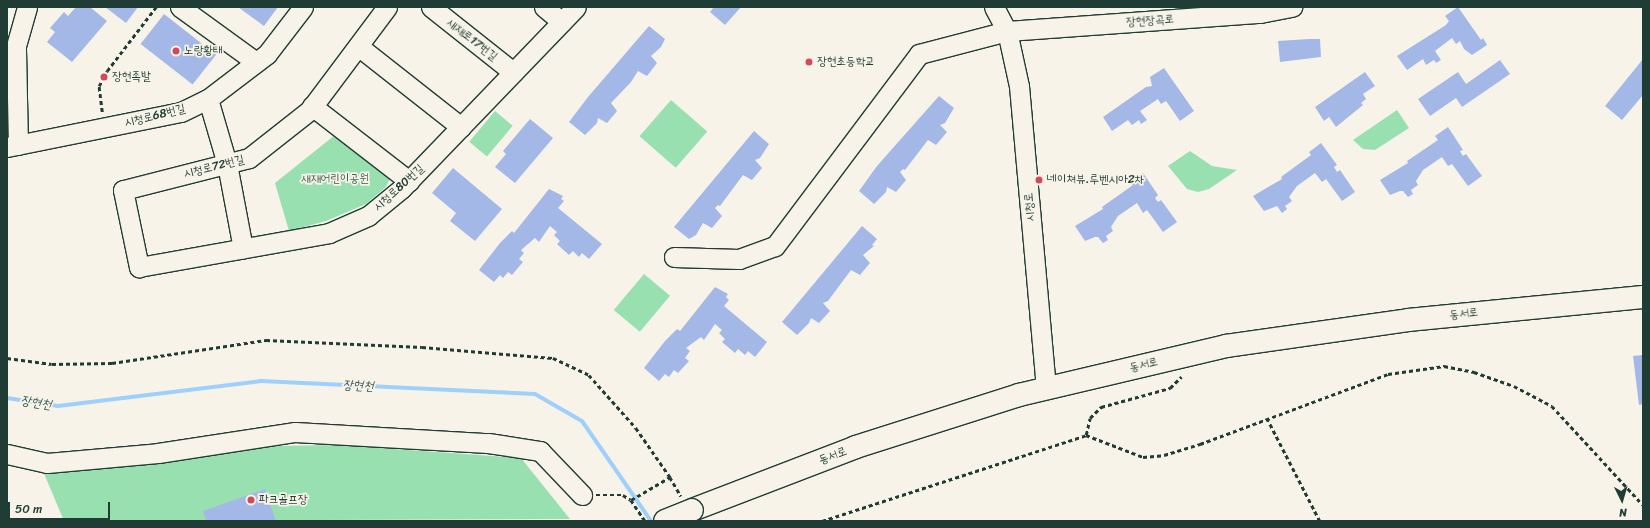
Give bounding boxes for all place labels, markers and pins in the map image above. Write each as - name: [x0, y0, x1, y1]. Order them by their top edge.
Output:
- place label: 노랑황태: [184, 44, 223, 58]
- marker: 노랑황태: [171, 46, 181, 56]
- place label: 장현초등학교: [817, 55, 875, 69]
- marker: 장현초등학교: [804, 57, 814, 67]
- place label: 장현족발: [112, 70, 151, 84]
- marker: 장현족발: [99, 72, 109, 82]
- place label: 네이쳐뷰.루벤시아2차: [1047, 173, 1144, 187]
- marker: 네이쳐뷰.루벤시아2차: [1034, 175, 1044, 185]
- place label: 파크골프장: [259, 493, 307, 507]
- marker: 파크골프장: [246, 495, 256, 505]

